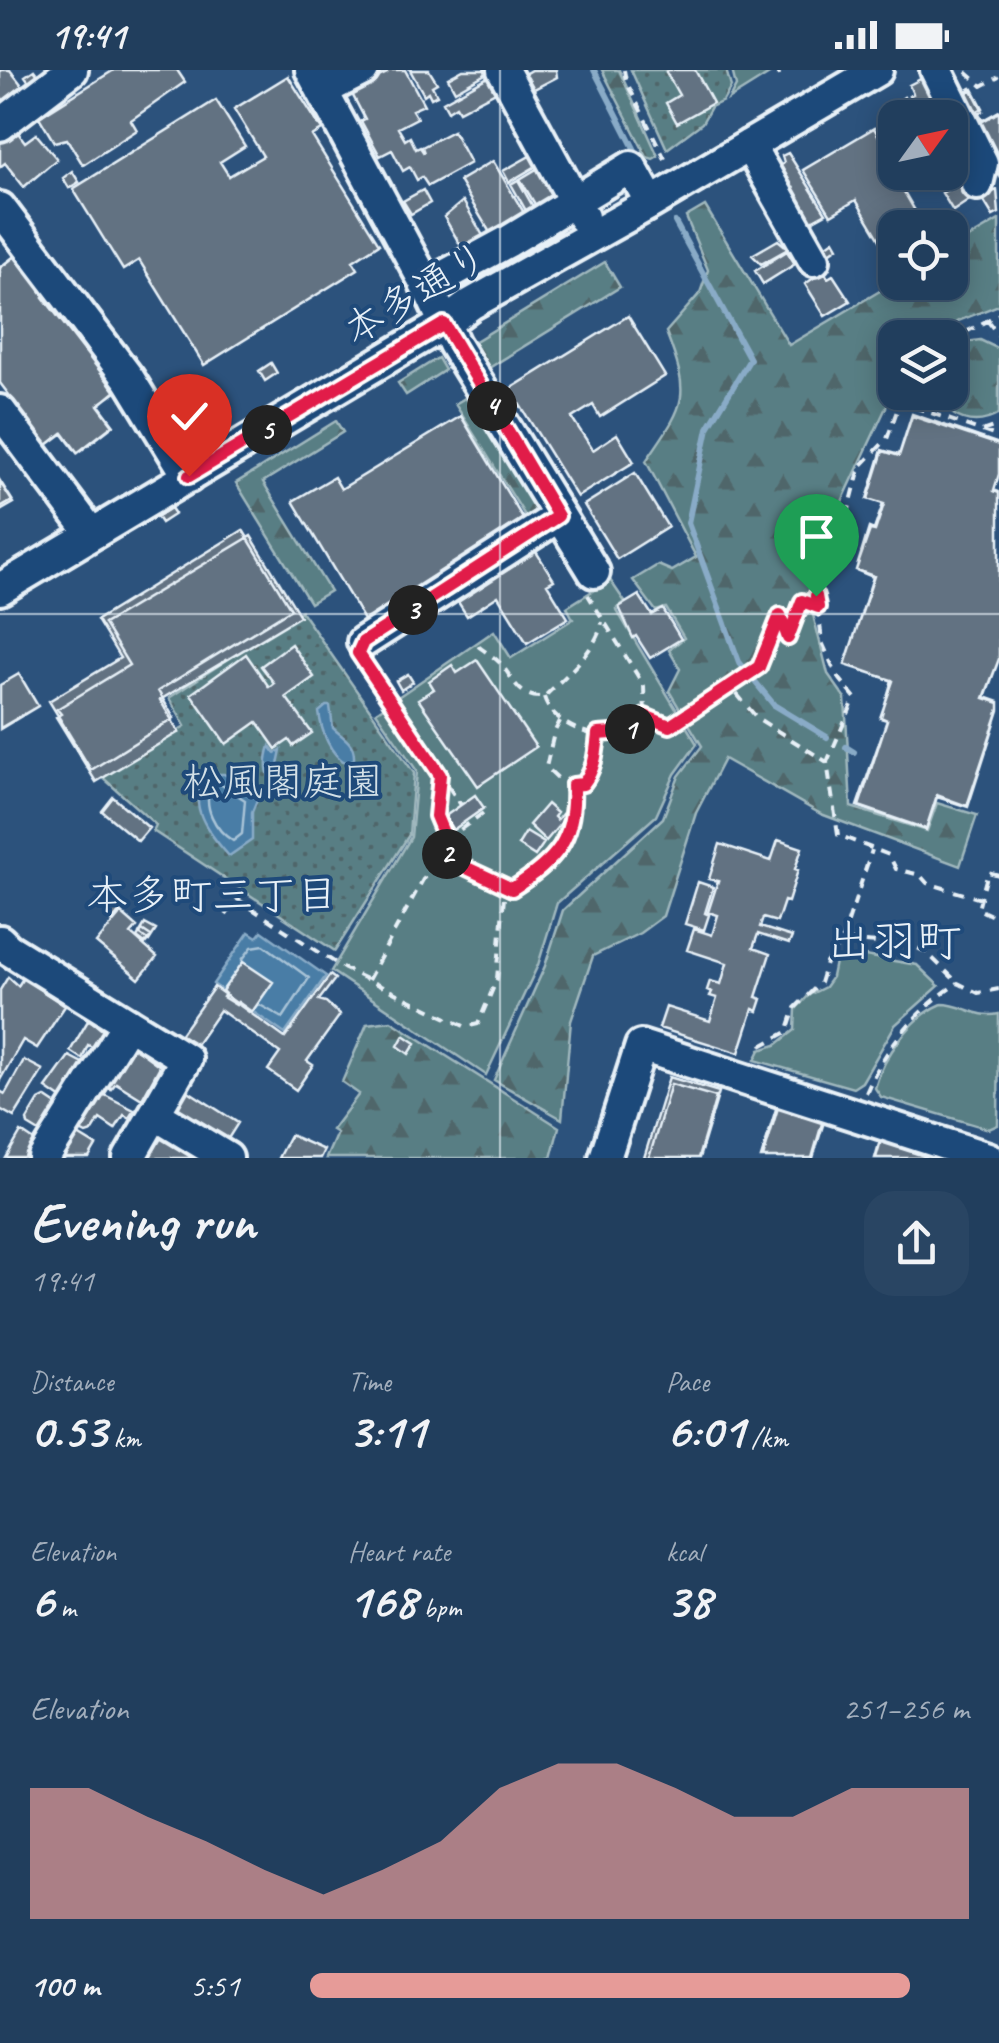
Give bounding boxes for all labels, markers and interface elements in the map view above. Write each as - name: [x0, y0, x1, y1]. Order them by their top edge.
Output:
- text: 19:41: [50, 12, 125, 59]
- north arrow: [878, 100, 968, 190]
- map controls: [878, 100, 968, 410]
- button: locate: [878, 210, 968, 300]
- street label: 本多通り: [335, 230, 497, 356]
- button: layers: [878, 320, 968, 410]
- pin: [147, 374, 232, 477]
- pin: 4: [467, 381, 517, 431]
- text: 4: [486, 388, 498, 423]
- icon: check: [162, 389, 217, 444]
- pin: 5: [242, 405, 292, 455]
- text: 5: [261, 412, 273, 447]
- pin: [774, 494, 859, 597]
- icon: arrive: [789, 509, 844, 564]
- pin: 3: [388, 585, 438, 635]
- text: 3: [407, 592, 419, 627]
- pin: 1: [605, 704, 655, 754]
- text: 1: [624, 711, 636, 746]
- park label: 松風閣庭園: [183, 757, 383, 807]
- pin: 2: [422, 829, 472, 879]
- text: 2: [441, 836, 453, 871]
- district label: 本多町三丁目: [86, 869, 338, 922]
- district label: 出羽町: [826, 913, 962, 970]
- text: Evening run: [30, 1187, 255, 1257]
- button: share: [864, 1191, 969, 1296]
- text: 19:41: [30, 1260, 94, 1301]
- text: Distance: [30, 1364, 114, 1399]
- text: Time: [348, 1364, 391, 1399]
- text: Pace: [666, 1364, 709, 1399]
- text: 0.53: [30, 1399, 107, 1462]
- text: 3:11: [348, 1399, 425, 1462]
- text: 6:01: [666, 1399, 744, 1462]
- text: km: [107, 1420, 141, 1455]
- text: /km: [744, 1420, 788, 1455]
- text: Elevation: [30, 1534, 116, 1569]
- text: Heart rate: [348, 1534, 450, 1569]
- text: kcal: [666, 1534, 703, 1569]
- text: 6: [30, 1569, 54, 1632]
- text: 168: [348, 1569, 417, 1632]
- text: 38: [666, 1569, 711, 1632]
- text: m: [54, 1590, 76, 1625]
- text: bpm: [417, 1590, 462, 1625]
- text: Elevation: [30, 1688, 128, 1729]
- text: 251–256 m: [843, 1688, 969, 1729]
- text: 100 m: [30, 1965, 99, 2006]
- text: 5:51: [190, 1965, 240, 2006]

